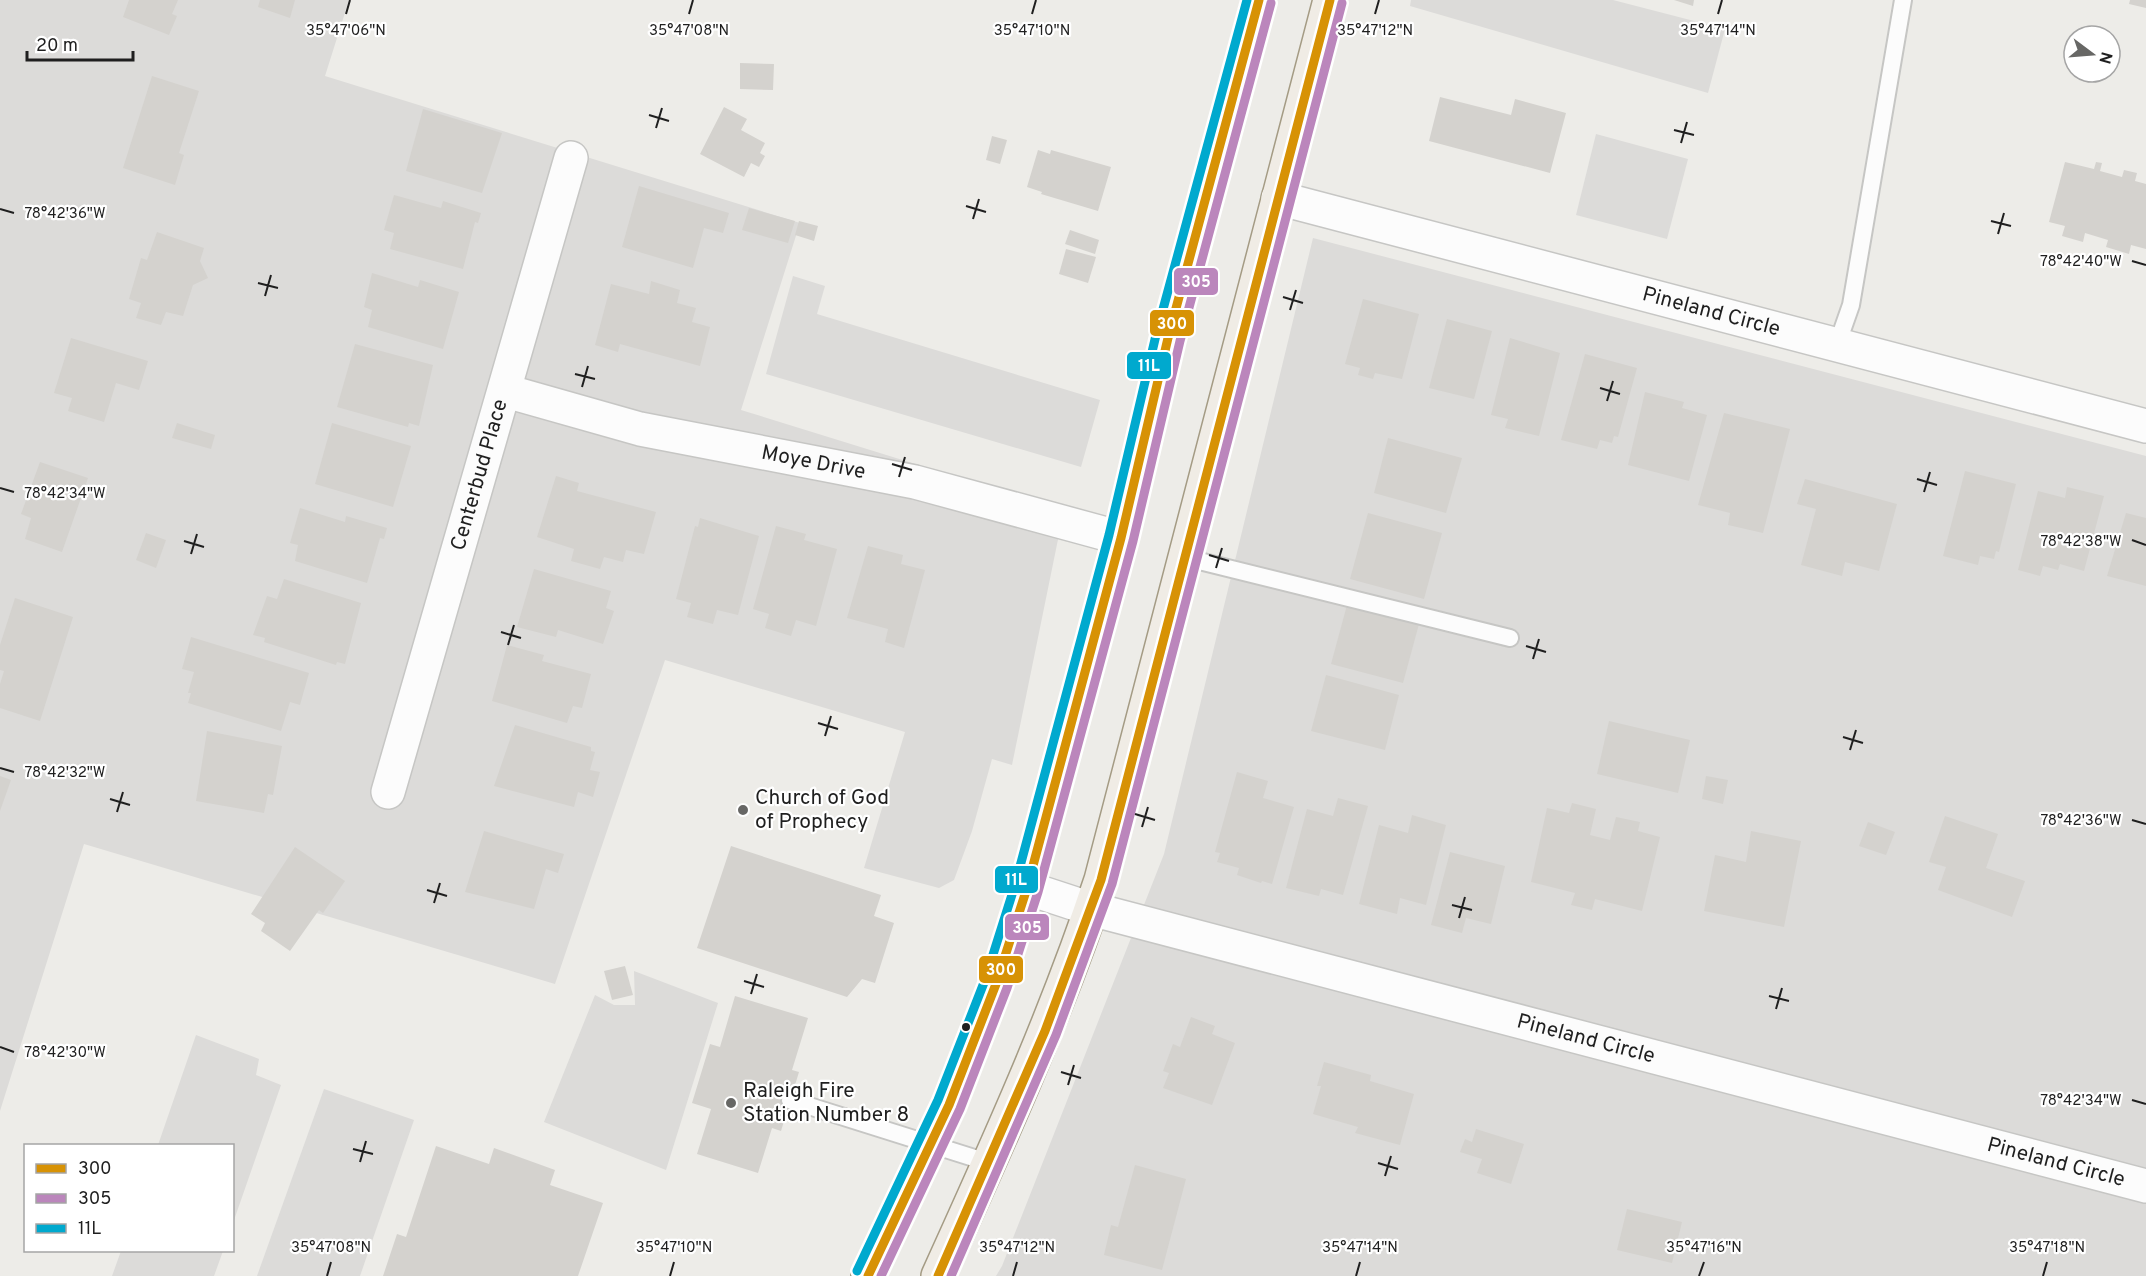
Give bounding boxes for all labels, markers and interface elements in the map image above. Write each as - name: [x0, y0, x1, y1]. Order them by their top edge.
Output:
- text: 35°47'06"N: [306, 22, 386, 41]
- text: 35°47'08"N: [649, 22, 729, 41]
- text: 35°47'10"N: [994, 22, 1070, 41]
- text: 35°47'12"N: [1337, 22, 1413, 41]
- text: 35°47'14"N: [1680, 22, 1756, 41]
- scale bar: [27, 24, 134, 62]
- north arrow: [2062, 24, 2122, 84]
- text: 20 m: [36, 35, 78, 58]
- text: N: [2093, 49, 2116, 66]
- text: 78°42'36"W: [24, 205, 106, 224]
- text: 78°42'40"W: [2040, 253, 2122, 272]
- line badge: 305: [1173, 267, 1219, 296]
- text: 305: [1181, 273, 1211, 293]
- street label: Pineland Circle: [1639, 281, 1783, 343]
- line badge: 300: [1149, 309, 1195, 337]
- text: 300: [1157, 315, 1187, 335]
- line badge: 11L: [1126, 351, 1172, 380]
- text: 11L: [1138, 357, 1160, 377]
- street label: Centerbud Place: [445, 396, 514, 554]
- street label: Moye Drive: [759, 439, 868, 486]
- text: 78°42'34"W: [24, 485, 106, 504]
- text: 78°42'38"W: [2040, 533, 2122, 552]
- text: 78°42'32"W: [25, 764, 105, 783]
- place label: Church of God of Prophecy: [755, 785, 889, 836]
- marker: Church of God of Prophecy: [736, 803, 750, 817]
- text: 78°42'36"W: [2040, 812, 2122, 831]
- line badge: 11L: [994, 865, 1039, 894]
- text: 11L: [1005, 871, 1027, 891]
- line badge: 305: [1004, 913, 1050, 941]
- text: 305: [1012, 919, 1042, 939]
- line badge: 300: [978, 955, 1024, 984]
- text: 300: [986, 961, 1016, 981]
- street label: Pineland Circle: [1514, 1008, 1658, 1070]
- unlabelled marker: [960, 1021, 972, 1033]
- text: 78°42'30"W: [24, 1044, 106, 1063]
- place label: Raleigh Fire Station Number 8: [743, 1078, 909, 1129]
- text: 78°42'34"W: [2040, 1092, 2122, 1111]
- marker: Raleigh Fire Station Number 8: [724, 1096, 738, 1110]
- street label: Pineland Circle: [1984, 1131, 2128, 1193]
- legend: [24, 1144, 234, 1252]
- text: 300: [78, 1158, 112, 1181]
- text: 305: [78, 1188, 111, 1211]
- text: 11L: [78, 1218, 101, 1241]
- text: 35°47'08"N: [291, 1239, 371, 1258]
- text: 35°47'10"N: [636, 1239, 712, 1258]
- text: 35°47'12"N: [979, 1239, 1055, 1258]
- text: 35°47'14"N: [1322, 1239, 1398, 1258]
- text: 35°47'16"N: [1666, 1239, 1742, 1258]
- text: 35°47'18"N: [2009, 1239, 2085, 1258]

